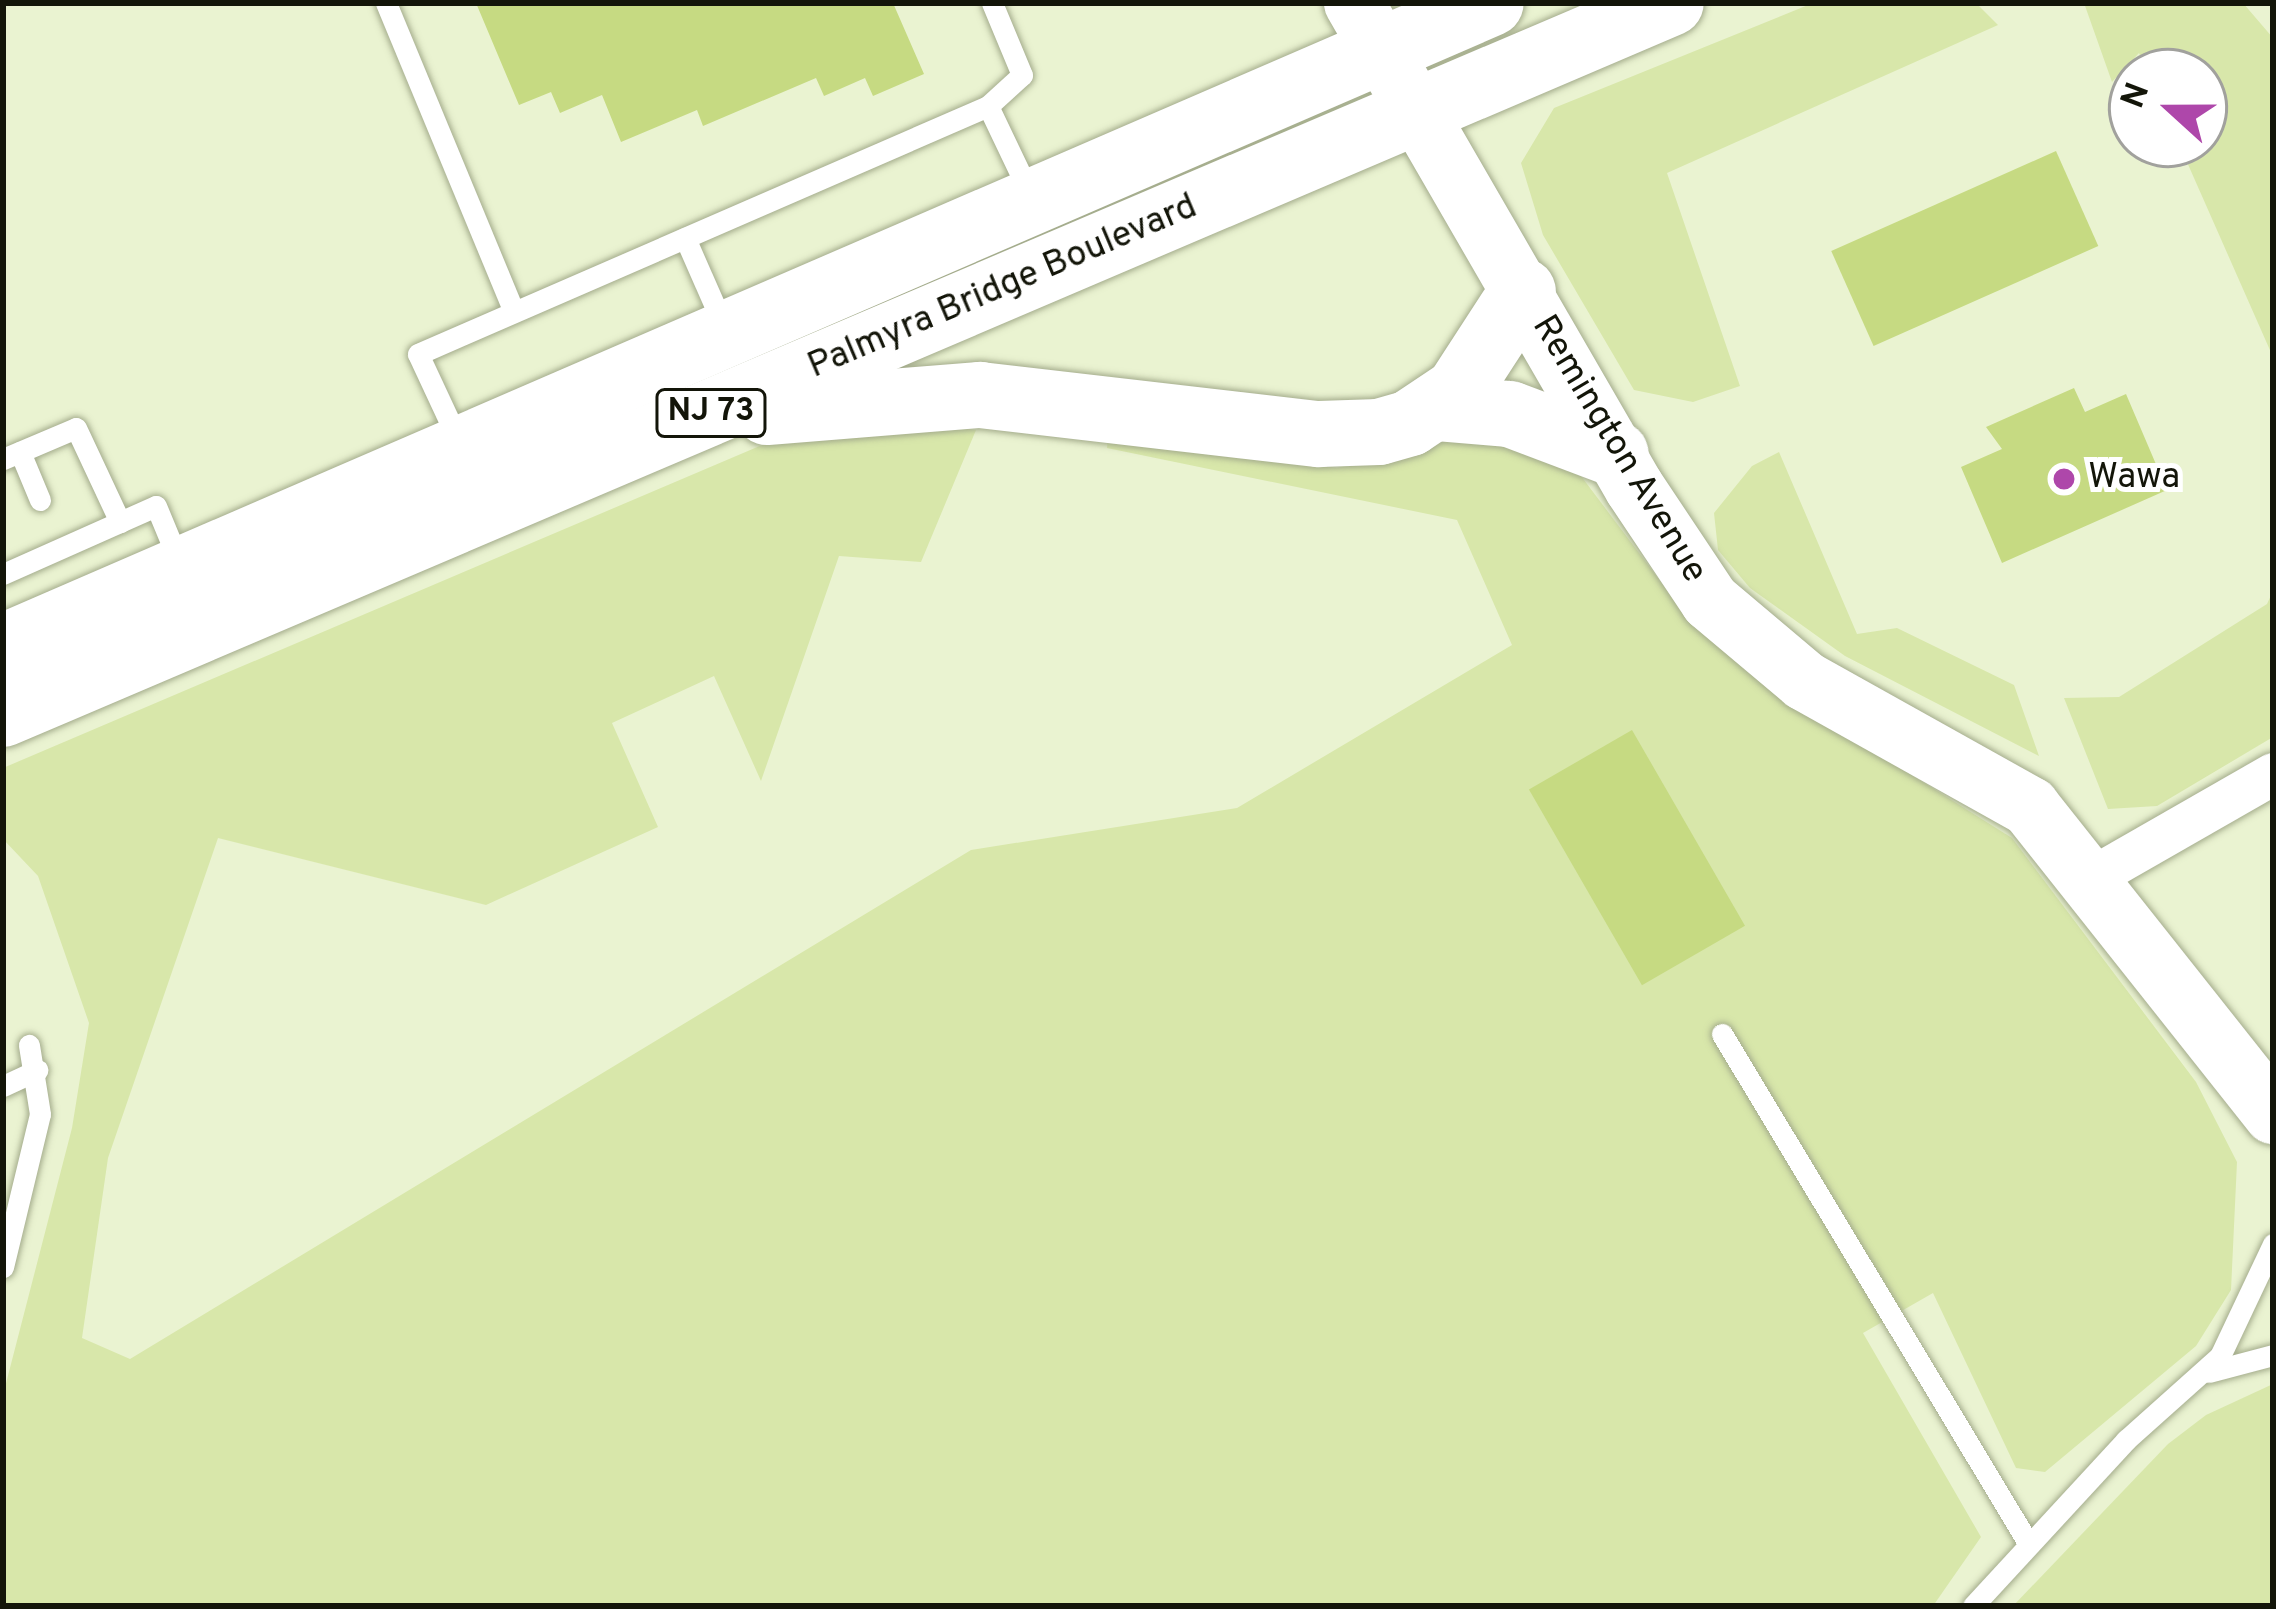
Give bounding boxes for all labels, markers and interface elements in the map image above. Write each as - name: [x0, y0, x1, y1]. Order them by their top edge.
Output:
- north arrow: [2108, 48, 2228, 168]
- text: N: [2113, 78, 2161, 115]
- street label: Palmyra Bridge Boulevard: [802, 186, 1204, 390]
- street label: Remington Avenue: [1521, 308, 1715, 592]
- road number: NJ 73: [654, 386, 768, 440]
- place label: Wawa: [2088, 457, 2180, 501]
- marker: Wawa: [2051, 466, 2077, 492]

